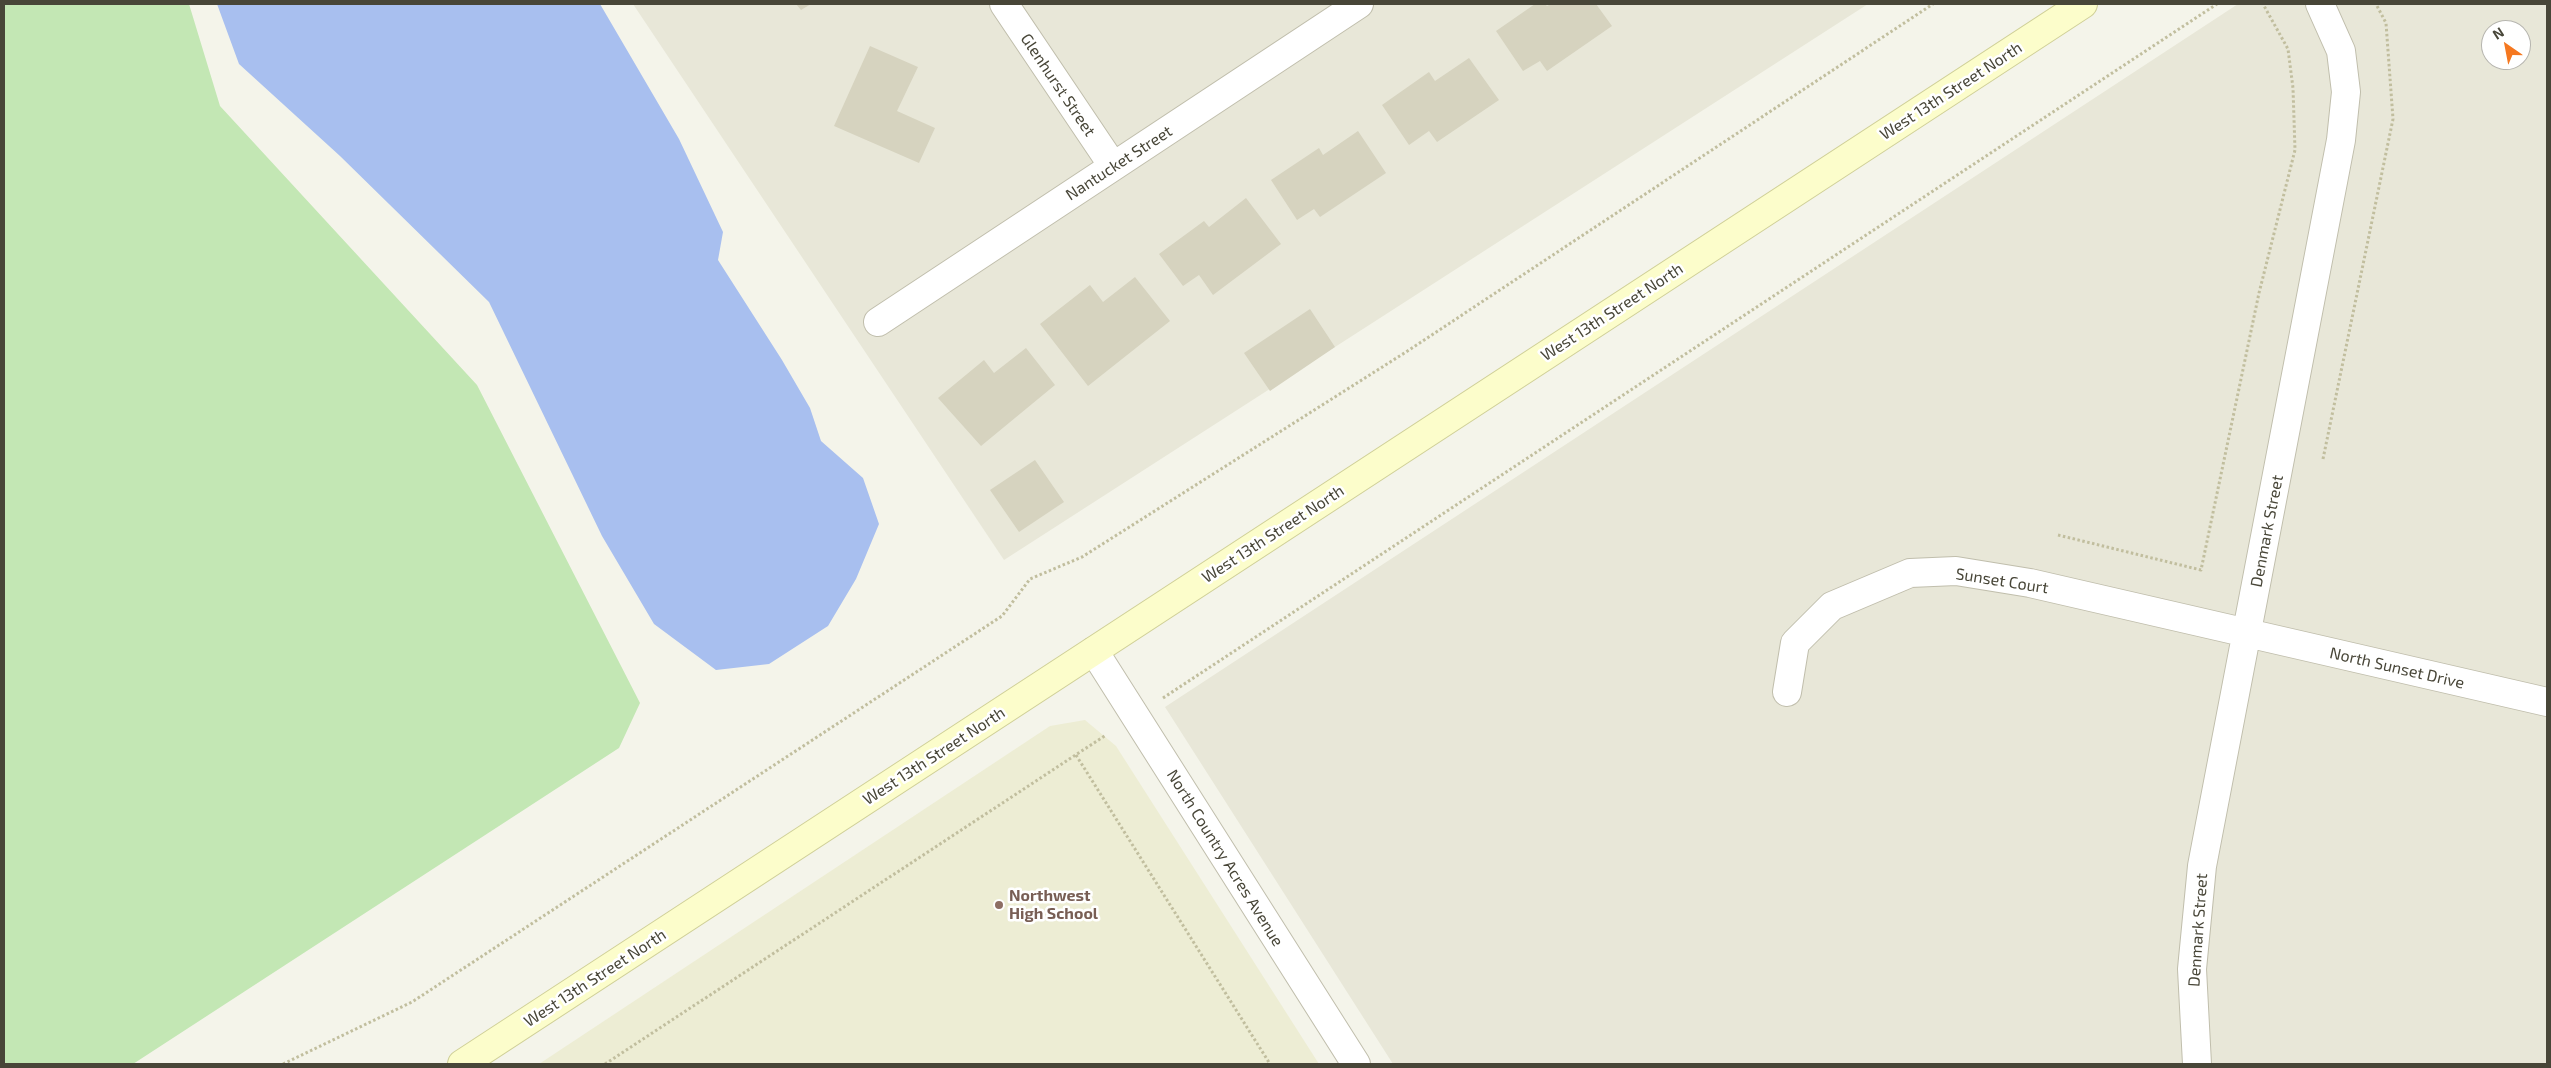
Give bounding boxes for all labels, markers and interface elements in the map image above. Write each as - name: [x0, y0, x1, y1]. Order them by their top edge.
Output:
- north arrow: [2481, 20, 2531, 70]
- text: N: [2489, 23, 2507, 43]
- street label: Glenhurst Street: [1017, 30, 1099, 140]
- street label: West 13th Street North: [1876, 38, 2026, 144]
- street label: Nantucket Street: [1062, 121, 1176, 205]
- street label: West 13th Street North: [1537, 259, 1687, 365]
- street label: Denmark Street: [2247, 473, 2287, 589]
- street label: West 13th Street North: [1198, 481, 1348, 587]
- street label: Sunset Court: [1954, 564, 2050, 598]
- street label: North Sunset Drive: [2328, 643, 2466, 693]
- street label: West 13th Street North: [859, 703, 1009, 809]
- street label: North Country Acres Avenue: [1163, 766, 1287, 950]
- street label: Denmark Street: [2184, 873, 2212, 987]
- place label: Northwest High School: [1009, 886, 1098, 924]
- marker: Northwest High School: [993, 899, 1005, 911]
- street label: West 13th Street North: [520, 925, 670, 1031]

